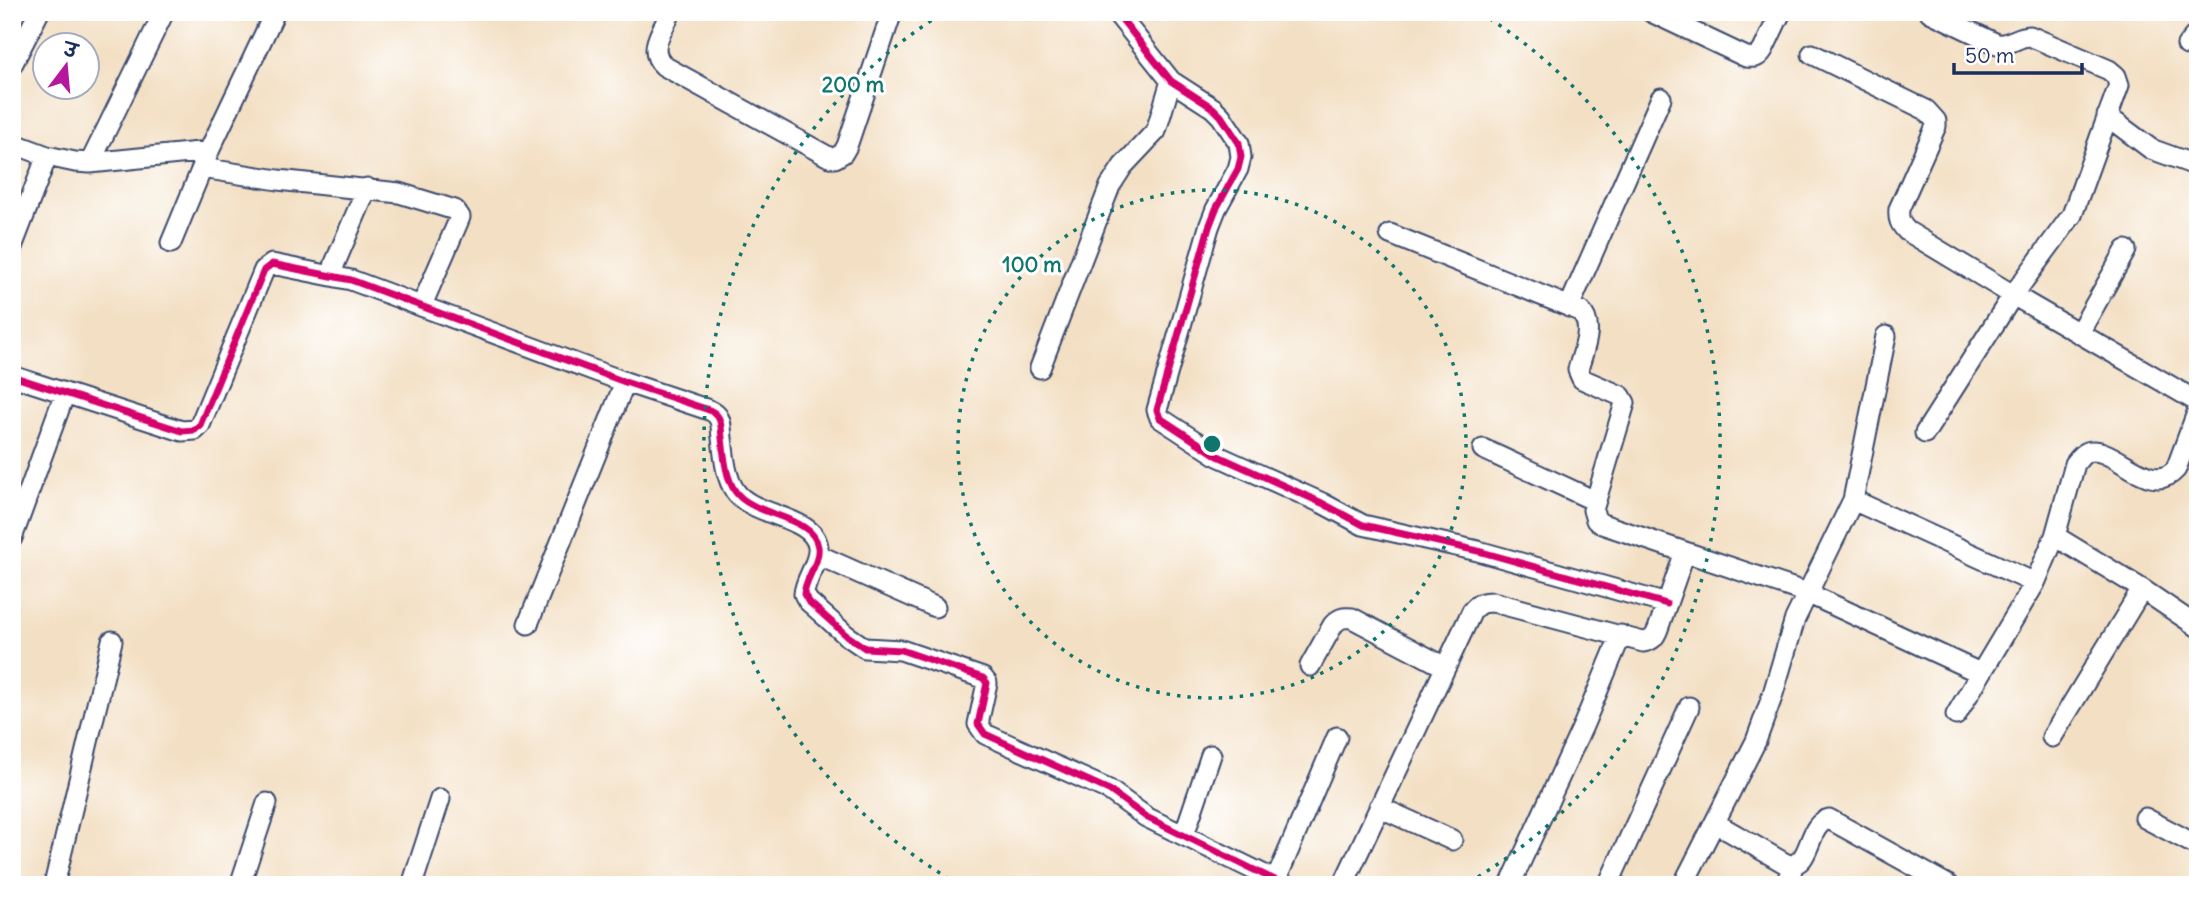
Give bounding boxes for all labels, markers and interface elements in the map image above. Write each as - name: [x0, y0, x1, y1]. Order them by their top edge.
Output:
- north arrow: [32, 32, 102, 102]
- scale bar: [1954, 32, 2082, 76]
- text: उ: [59, 36, 82, 64]
- text: 50 m: [1965, 42, 2014, 69]
- text: 200 m: [822, 71, 885, 98]
- text: 100 m: [1002, 251, 1062, 278]
- centre of rings: [1200, 432, 1224, 456]

